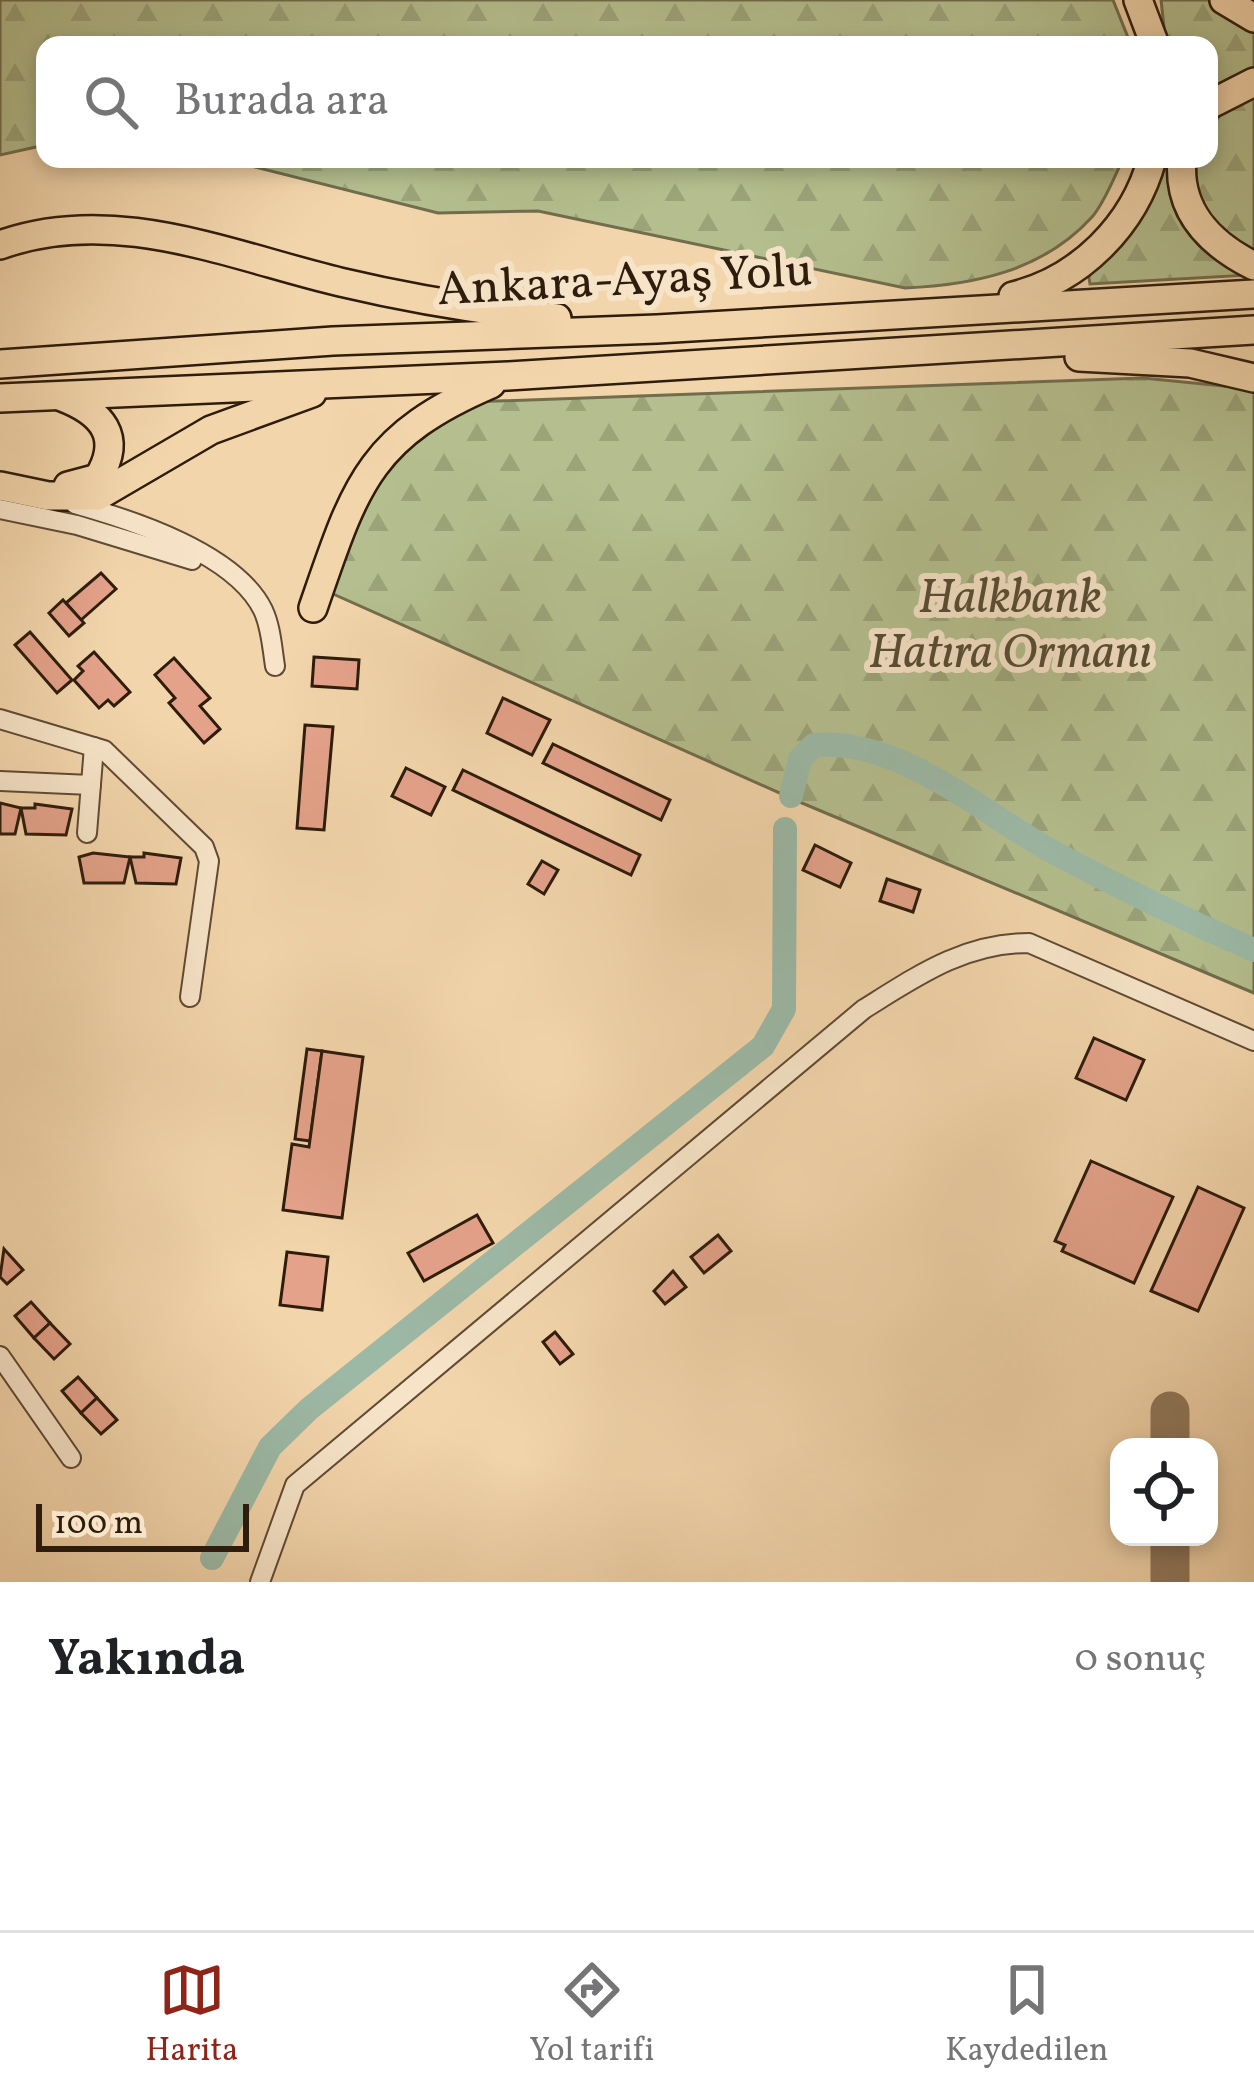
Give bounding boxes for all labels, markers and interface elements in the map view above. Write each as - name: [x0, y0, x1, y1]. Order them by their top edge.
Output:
- search box: [36, 36, 1218, 168]
- icon: search: [78, 69, 144, 135]
- text: Burada ara: [174, 71, 389, 134]
- street label: Ankara-Ayaş Yolu: [436, 239, 814, 325]
- park label: Halkbank Hatıra Ormanı: [868, 566, 1152, 688]
- map controls: [1110, 1438, 1218, 1546]
- button: locate: [1110, 1438, 1218, 1546]
- scale bar: [36, 1498, 249, 1551]
- text: 100 m: [54, 1502, 143, 1548]
- text: Yakında: [48, 1625, 245, 1696]
- text: 0 sonuç: [1075, 1633, 1206, 1687]
- tab: Harita: [145, 1957, 238, 2075]
- tab: Yol tarifi: [529, 1957, 654, 2075]
- tab: Kaydedilen: [945, 1957, 1109, 2075]

